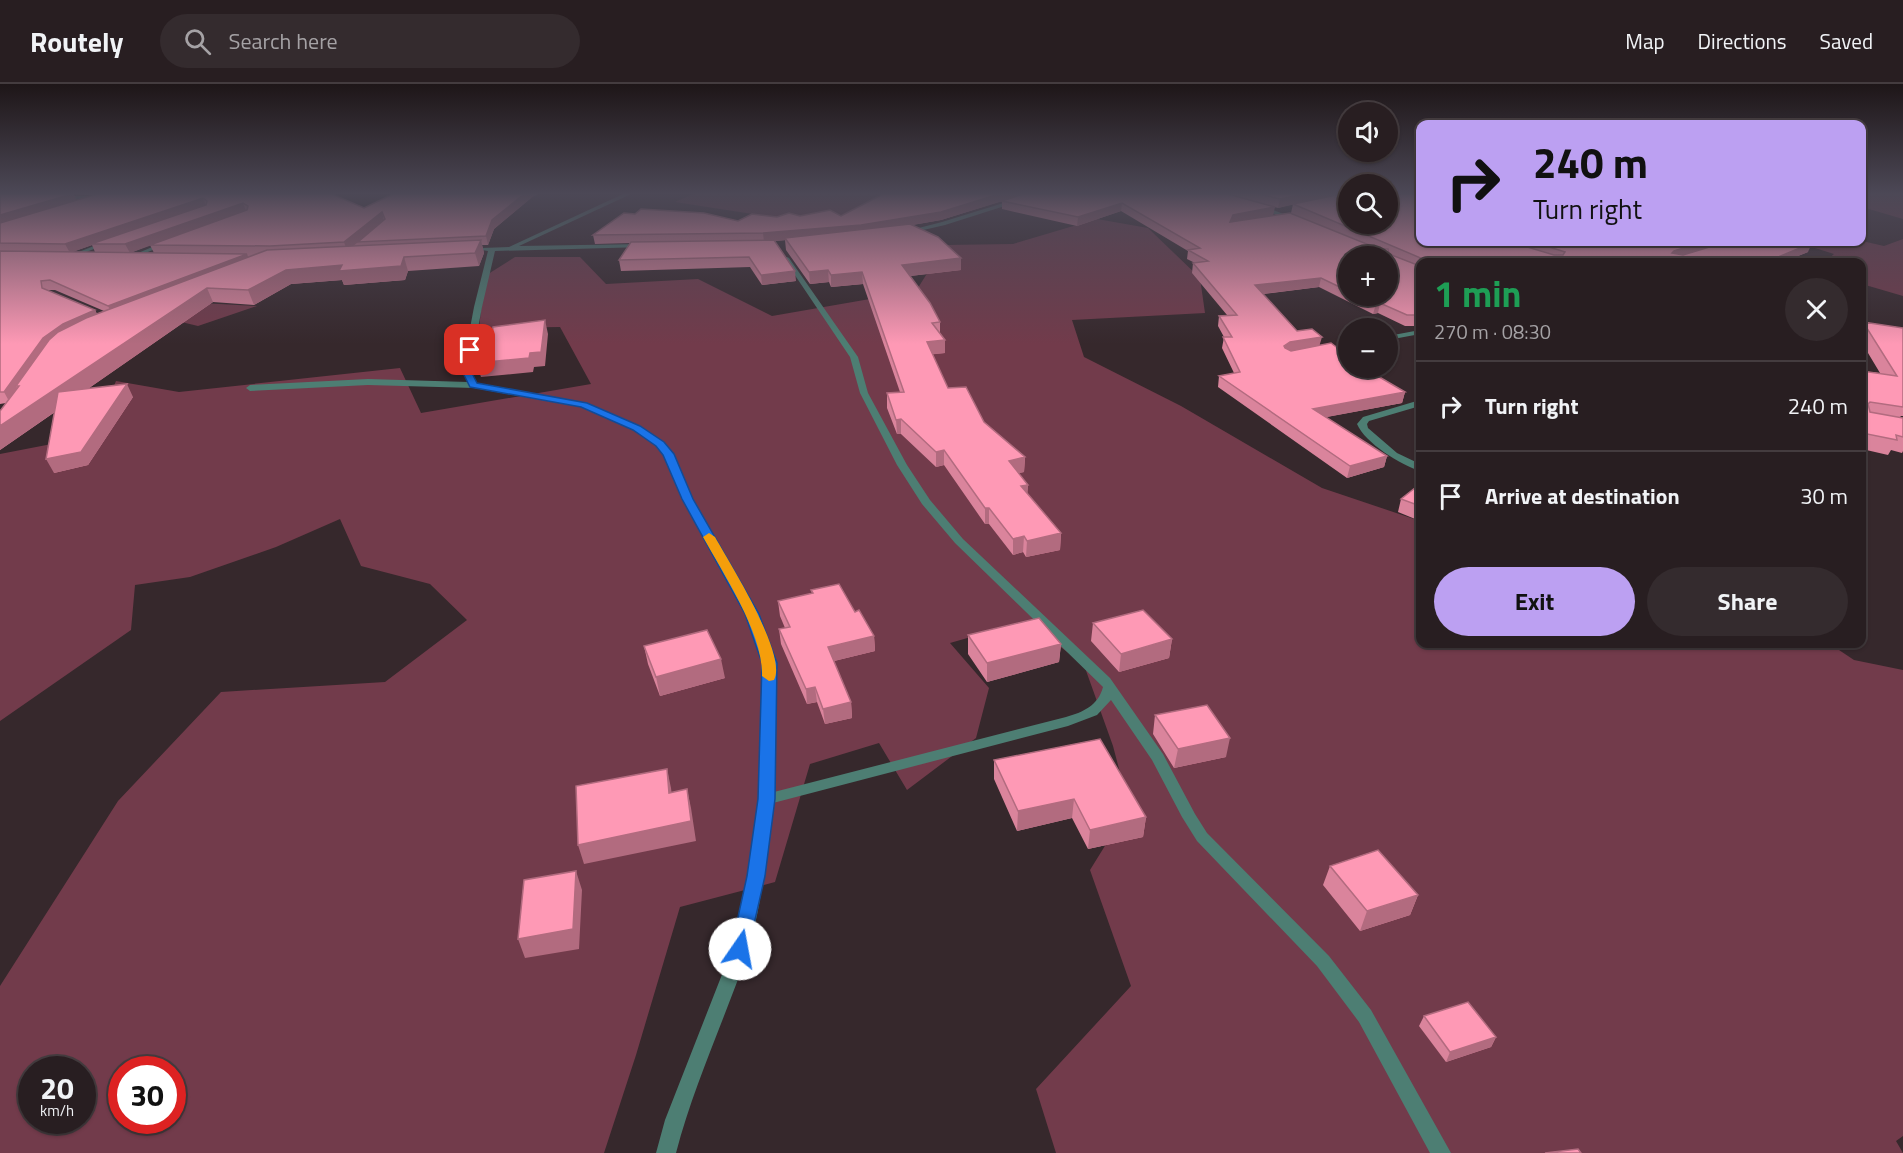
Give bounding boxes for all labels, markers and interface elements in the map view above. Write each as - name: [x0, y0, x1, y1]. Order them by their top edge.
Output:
- search box: [160, 14, 580, 68]
- text: Routely: [30, 20, 124, 63]
- text: Search here: [229, 24, 338, 58]
- icon: search: [181, 25, 214, 58]
- text: Map: [1625, 25, 1665, 57]
- text: Directions: [1698, 25, 1787, 57]
- text: Saved: [1820, 25, 1873, 57]
- map controls: [1338, 102, 1398, 378]
- button: sound: [1338, 102, 1398, 162]
- text: 240 m: [1533, 130, 1648, 194]
- icon: right: [1434, 144, 1512, 222]
- button: search: [1338, 174, 1398, 234]
- text: Turn right: [1533, 188, 1642, 229]
- button: +: [1338, 246, 1398, 306]
- text: 1 min: [1434, 266, 1521, 321]
- button: close: [1785, 278, 1848, 341]
- text: 270 m · 08:30: [1434, 316, 1551, 347]
- button: −: [1338, 318, 1398, 378]
- pin: [444, 324, 495, 375]
- icon: arrive: [453, 333, 486, 366]
- text: Turn right: [1485, 389, 1579, 423]
- text: 240 m: [1788, 389, 1848, 423]
- icon: right: [1434, 390, 1467, 423]
- text: Arrive at destination: [1485, 479, 1680, 513]
- text: 30 m: [1800, 479, 1848, 513]
- icon: arrive: [1434, 480, 1467, 513]
- button: Exit: [1434, 567, 1635, 636]
- button: Share: [1647, 567, 1848, 636]
- position arrow: [708, 917, 772, 981]
- speed limit sign: 30: [108, 1056, 186, 1134]
- text: 20: [40, 1065, 74, 1111]
- text: km/h: [40, 1099, 74, 1122]

